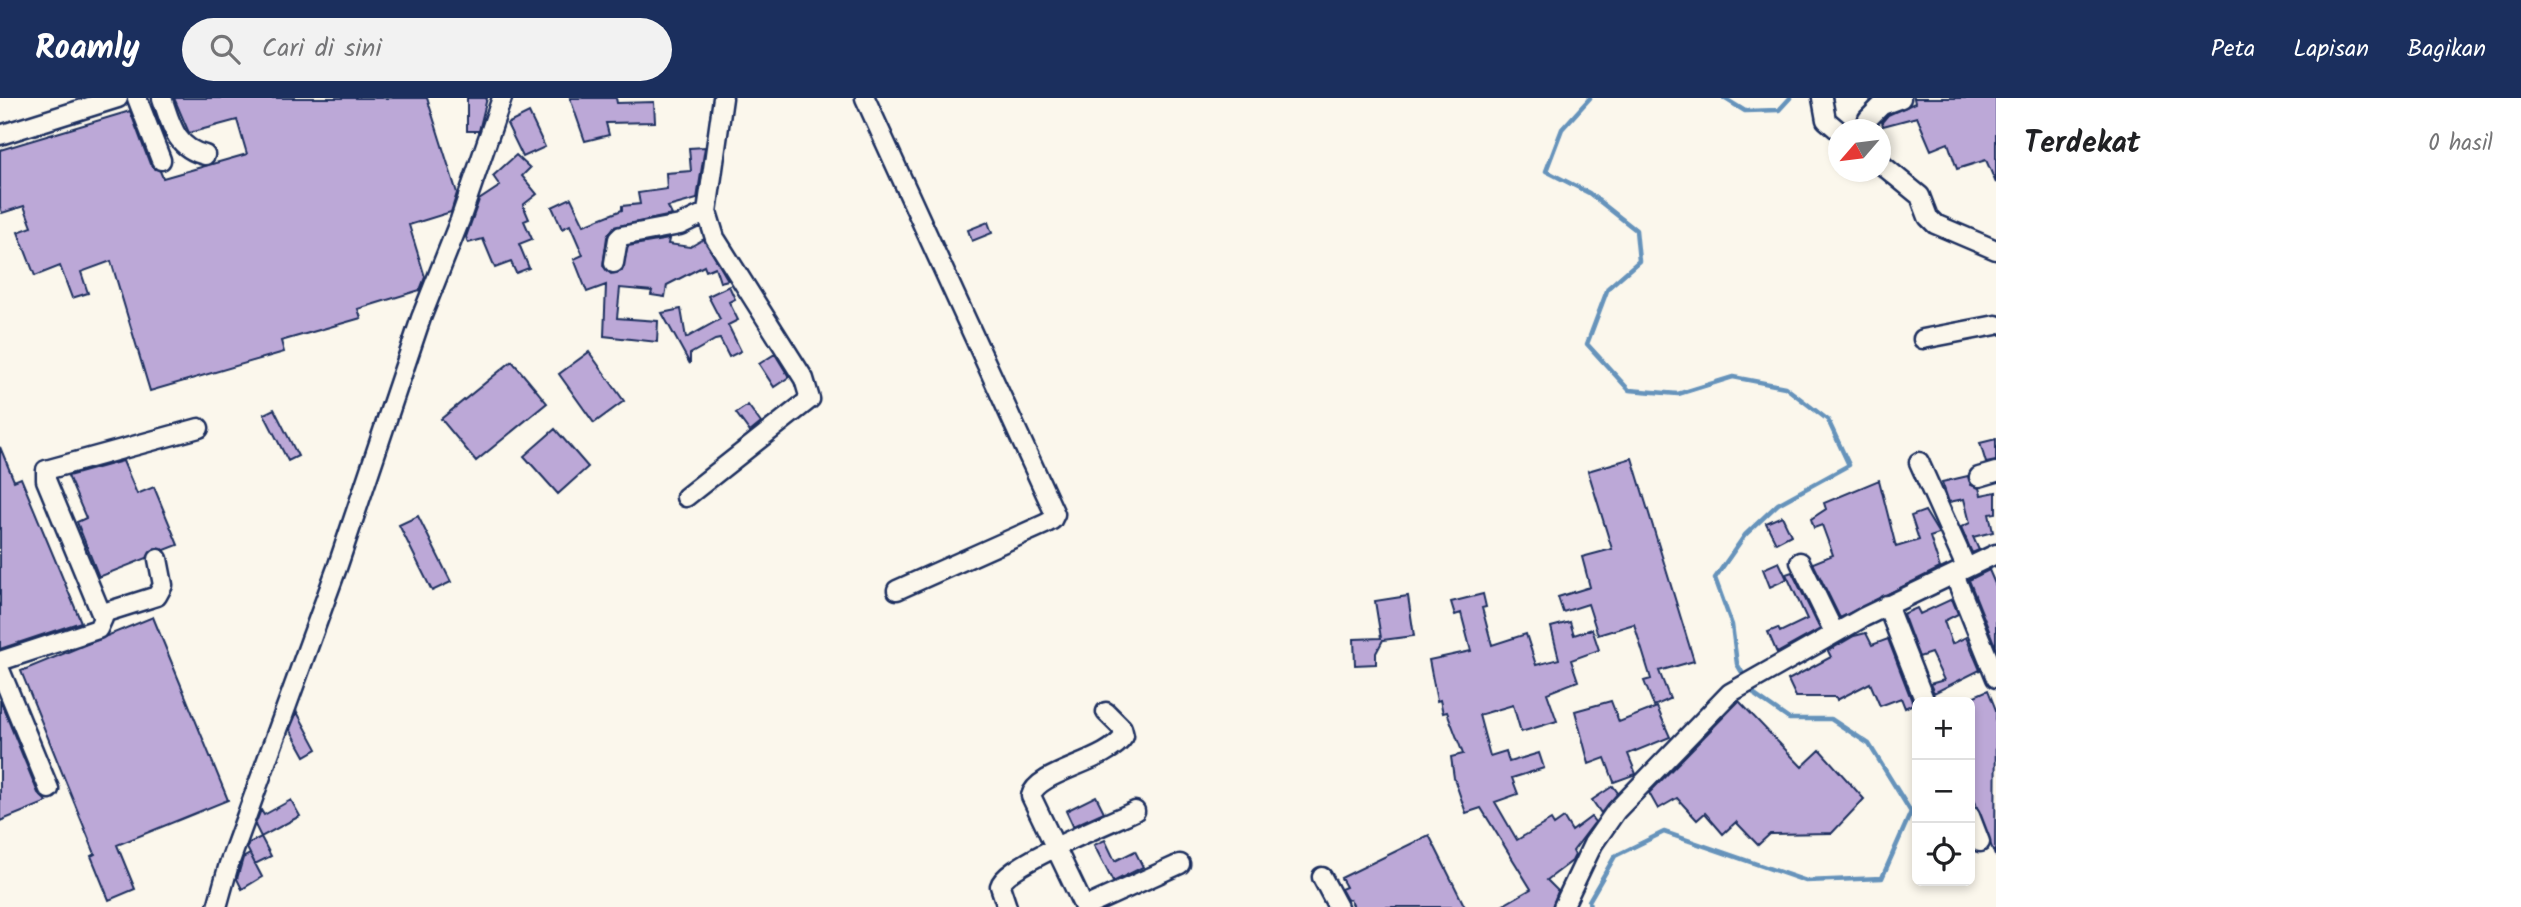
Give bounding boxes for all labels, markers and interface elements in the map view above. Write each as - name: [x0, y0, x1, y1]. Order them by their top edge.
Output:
- search box: [182, 18, 672, 81]
- text: Roamly: [35, 23, 140, 76]
- text: Cari di sini: [262, 28, 382, 70]
- icon: search: [206, 30, 244, 68]
- text: Peta: [2211, 30, 2255, 69]
- text: Lapisan: [2293, 30, 2369, 69]
- text: Bagikan: [2407, 30, 2486, 69]
- north arrow: [1828, 119, 1891, 182]
- text: Terdekat: [2024, 120, 2140, 168]
- text: 0 hasil: [2428, 126, 2493, 162]
- map controls: [1912, 697, 1975, 886]
- button: +: [1912, 697, 1975, 760]
- button: −: [1912, 760, 1975, 823]
- button: locate: [1912, 823, 1975, 886]

